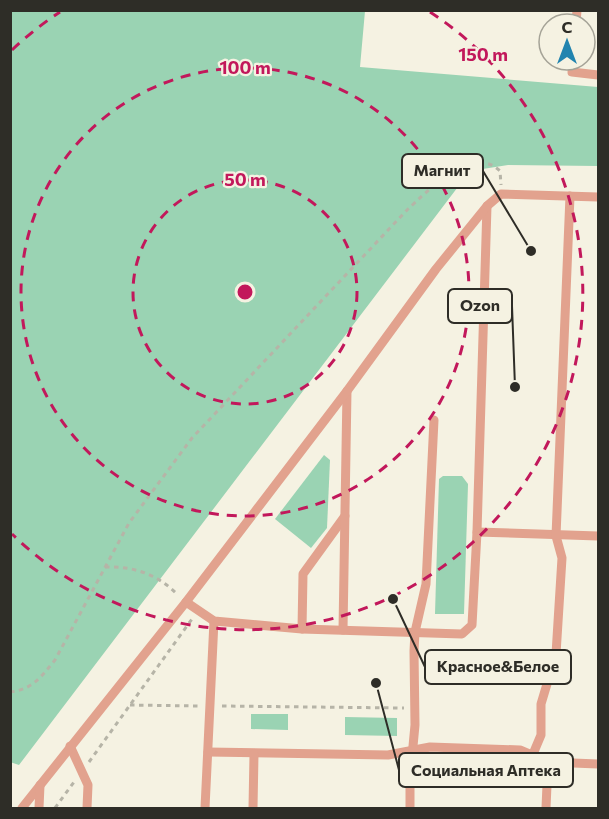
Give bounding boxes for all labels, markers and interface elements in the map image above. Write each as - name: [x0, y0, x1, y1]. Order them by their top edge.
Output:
- north arrow: [537, 12, 597, 72]
- text: С: [562, 17, 573, 36]
- text: 150 m: [458, 43, 508, 65]
- text: 100 m: [219, 56, 271, 78]
- callout: Магнит: [402, 154, 483, 188]
- text: Магнит: [414, 160, 471, 179]
- text: 50 m: [224, 168, 266, 190]
- centre of rings: [235, 282, 255, 302]
- callout: Ozon: [448, 289, 512, 323]
- text: Ozon: [460, 295, 500, 314]
- callout: Красное&Белое: [425, 650, 571, 684]
- text: Красное&Белое: [437, 656, 559, 675]
- callout: Социальная Аптека: [399, 753, 573, 787]
- text: Социальная Аптека: [411, 760, 561, 779]

